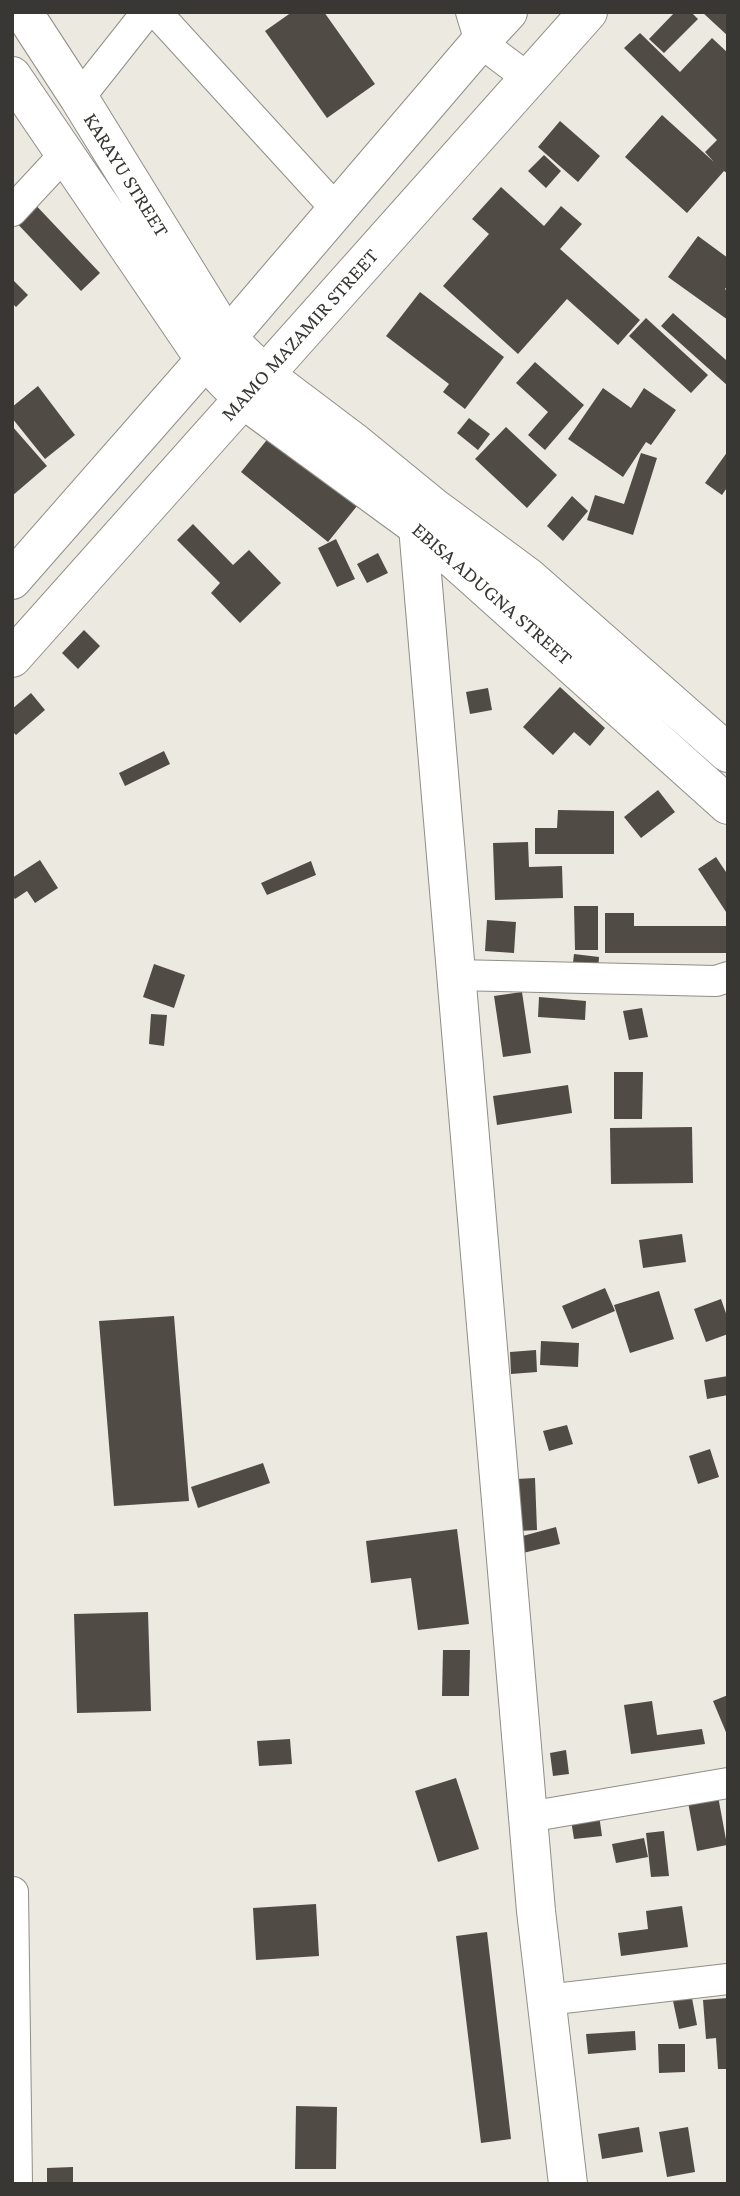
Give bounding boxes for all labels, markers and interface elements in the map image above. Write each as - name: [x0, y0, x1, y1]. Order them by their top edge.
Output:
- street label: KARAYU STREET: [78, 108, 174, 242]
- street label: MAMO MAZAMIR STREET: [216, 244, 384, 426]
- street label: EBISA ADUGNA STREET: [407, 517, 577, 671]

